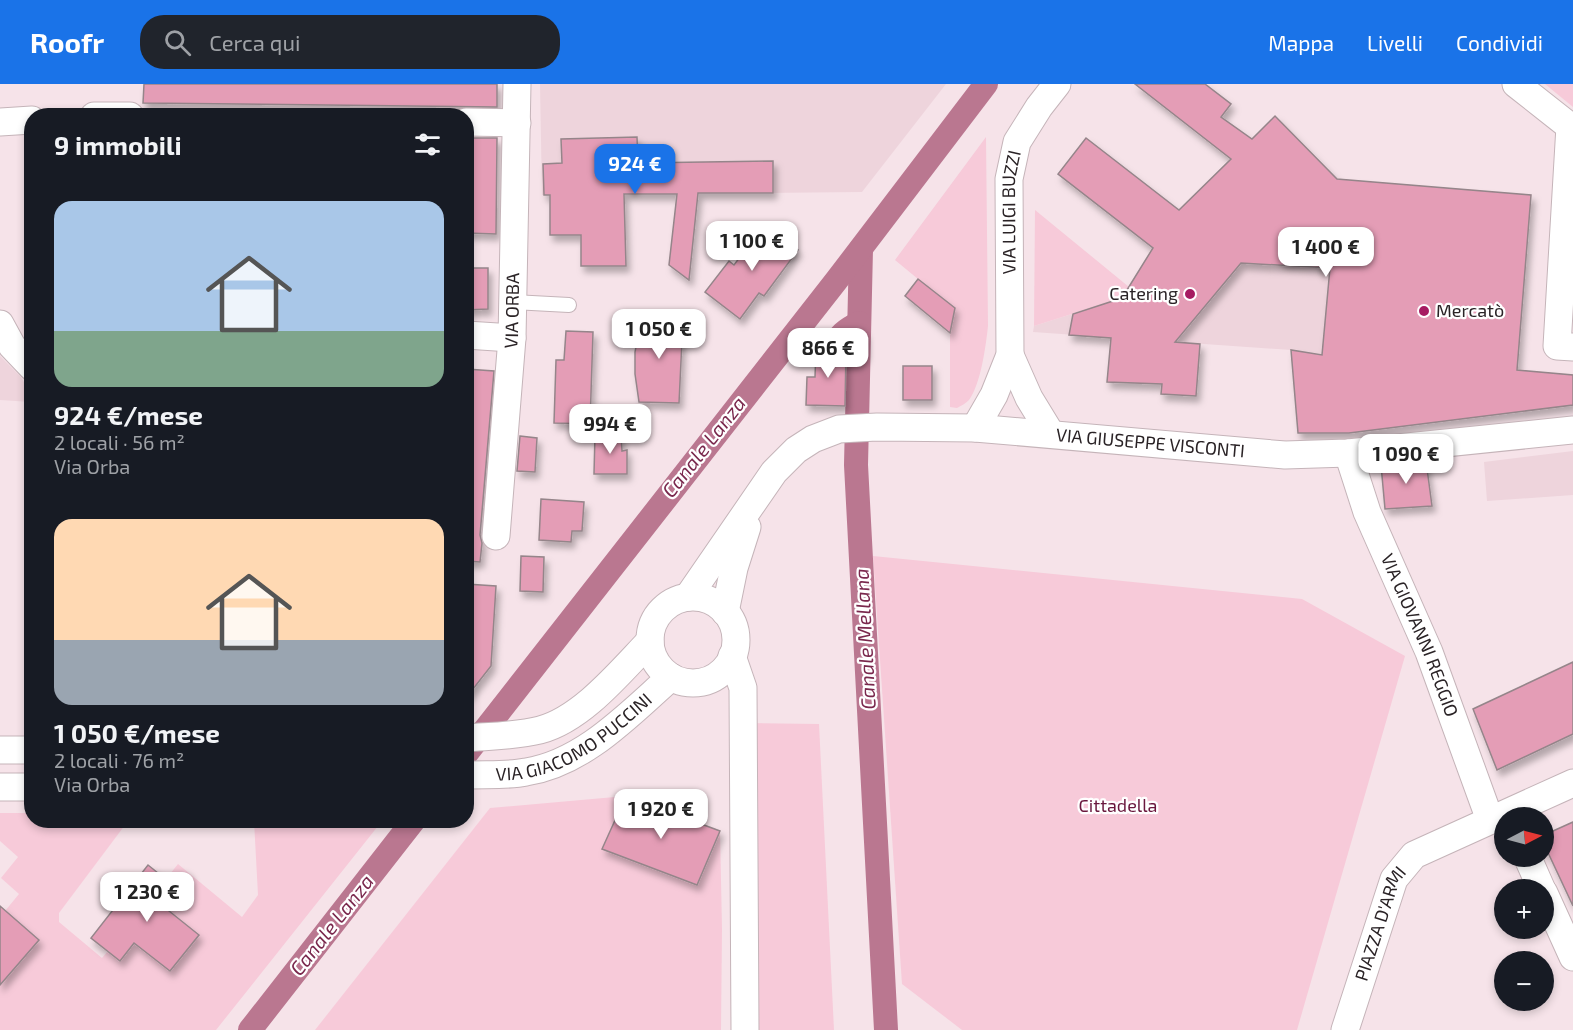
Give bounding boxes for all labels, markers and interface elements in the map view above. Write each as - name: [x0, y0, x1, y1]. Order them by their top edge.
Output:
- search box: [140, 15, 560, 69]
- text: Roofr: [30, 25, 104, 59]
- icon: search: [161, 26, 194, 59]
- text: Cerca qui: [209, 29, 300, 55]
- text: Mappa: [1268, 30, 1334, 55]
- text: Livelli: [1367, 30, 1423, 55]
- text: Condividi: [1456, 30, 1543, 55]
- icon: filters: [411, 128, 444, 161]
- text: 9 immobili: [54, 129, 182, 160]
- pin: 924 €: [593, 144, 677, 195]
- street label: VIA LUIGI BUZZI: [997, 148, 1025, 274]
- text: 924 €: [608, 151, 662, 175]
- pin: 1 100 €: [697, 221, 807, 272]
- pin: 1 400 €: [1271, 227, 1381, 278]
- text: 1 100 €: [720, 228, 784, 252]
- text: 1 400 €: [1292, 234, 1360, 258]
- icon: home: [195, 240, 303, 348]
- street label: VIA ORBA: [499, 272, 523, 349]
- place label: Catering: [1109, 282, 1178, 304]
- marker: Catering: [1183, 287, 1197, 301]
- place label: Mercatò: [1436, 299, 1504, 321]
- marker: Mercatò: [1417, 304, 1431, 318]
- pin: 1 050 €: [604, 309, 714, 360]
- text: 1 050 €: [626, 316, 692, 340]
- pin: 866 €: [786, 328, 870, 379]
- text: 866 €: [801, 335, 855, 359]
- water label: Canale Lanza: [656, 391, 750, 502]
- text: 924 €/mese: [54, 399, 203, 430]
- pin: 994 €: [568, 404, 652, 455]
- text: 994 €: [583, 411, 637, 435]
- street label: VIA GIUSEPPE VISCONTI: [1055, 423, 1246, 461]
- text: 2 locali · 56 m²: [54, 430, 185, 454]
- pin: 1 090 €: [1351, 434, 1461, 485]
- text: 1 090 €: [1372, 441, 1440, 465]
- text: Via Orba: [54, 454, 130, 478]
- street label: VIA GIOVANNI REGGIO: [1377, 550, 1464, 720]
- icon: home: [195, 558, 303, 666]
- water label: Canale Mellana: [848, 568, 880, 710]
- street label: VIA GIACOMO PUCCINI: [495, 688, 656, 785]
- text: 1 050 €/mese: [54, 717, 220, 748]
- text: 2 locali · 76 m²: [54, 748, 184, 772]
- text: Via Orba: [54, 772, 130, 796]
- pin: 1 920 €: [606, 789, 716, 840]
- park label: Cittadella: [1079, 794, 1157, 816]
- text: 1 920 €: [628, 796, 694, 820]
- north arrow: [1494, 807, 1554, 867]
- map controls: [1494, 807, 1554, 1011]
- street label: PIAZZA D'ARMI: [1350, 861, 1410, 983]
- water label: Canale Lanza: [284, 869, 378, 980]
- pin: 1 230 €: [92, 872, 202, 923]
- text: 1 230 €: [114, 879, 180, 903]
- button: +: [1494, 879, 1554, 939]
- button: −: [1494, 951, 1554, 1011]

